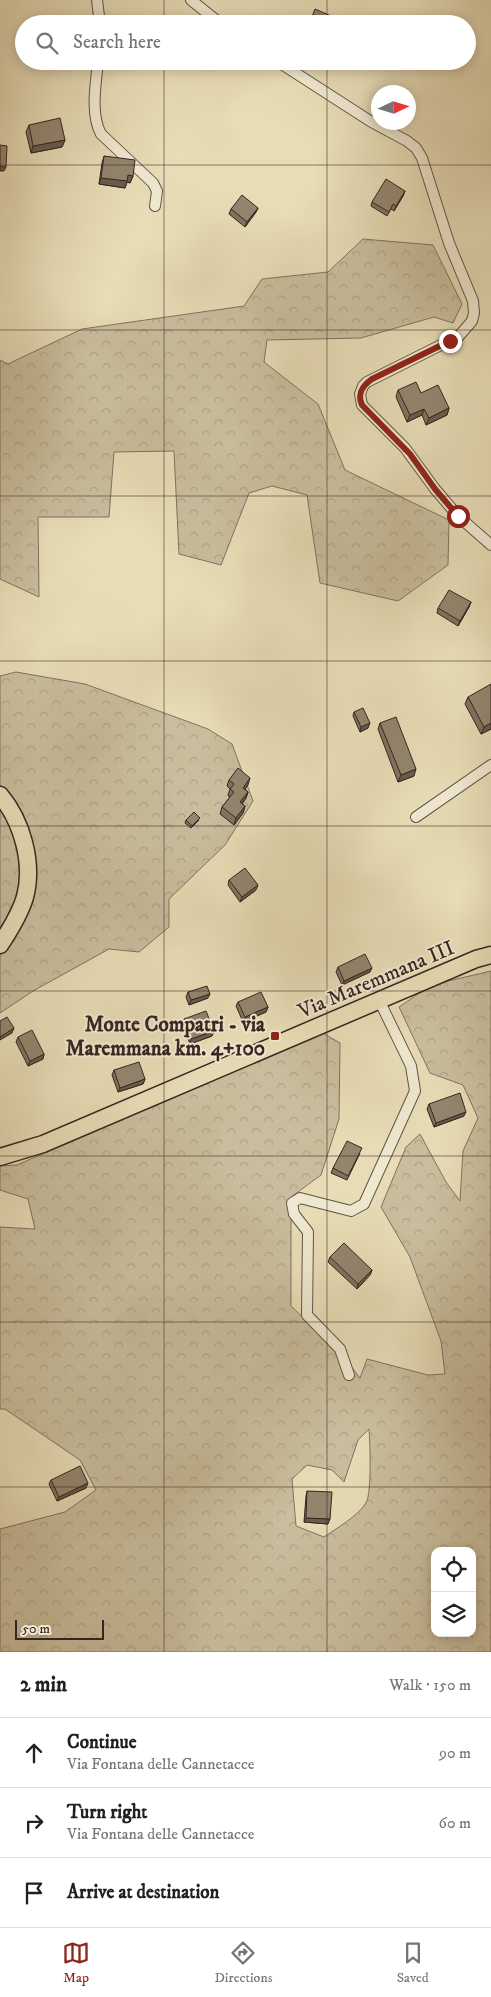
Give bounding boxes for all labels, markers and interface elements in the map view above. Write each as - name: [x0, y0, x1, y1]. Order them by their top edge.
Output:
- search box: [15, 15, 476, 70]
- icon: search: [33, 29, 61, 57]
- text: Search here: [73, 31, 161, 54]
- north arrow: [371, 85, 416, 130]
- route end: [439, 330, 462, 353]
- route start: [447, 505, 470, 528]
- street label: Via Maremmana III: [293, 935, 459, 1025]
- place label: Monte Compatri - via Maremmana km. 4+100: [66, 1012, 266, 1062]
- marker: Monte Compatri - via Maremmana km. 4+100: [269, 1030, 281, 1042]
- map controls: [431, 1547, 476, 1637]
- button: locate: [431, 1547, 476, 1592]
- button: layers: [431, 1592, 476, 1637]
- scale bar: [15, 1617, 104, 1640]
- text: 50 m: [22, 1620, 50, 1638]
- text: 2 min: [20, 1672, 67, 1698]
- text: Walk · 150 m: [389, 1675, 471, 1695]
- text: Continue: [67, 1731, 137, 1754]
- icon: ahead: [20, 1739, 48, 1767]
- text: 90 m: [439, 1743, 471, 1763]
- text: Via Fontana delle Cannetacce: [67, 1754, 254, 1774]
- text: Turn right: [67, 1801, 147, 1824]
- icon: right: [20, 1809, 48, 1837]
- text: 60 m: [439, 1813, 471, 1833]
- text: Via Fontana delle Cannetacce: [67, 1824, 254, 1844]
- icon: arrive: [20, 1879, 48, 1907]
- text: Arrive at destination: [67, 1881, 219, 1904]
- tab: Map: [62, 1939, 90, 1987]
- tab: Directions: [214, 1939, 272, 1987]
- tab: Saved: [397, 1939, 429, 1987]

